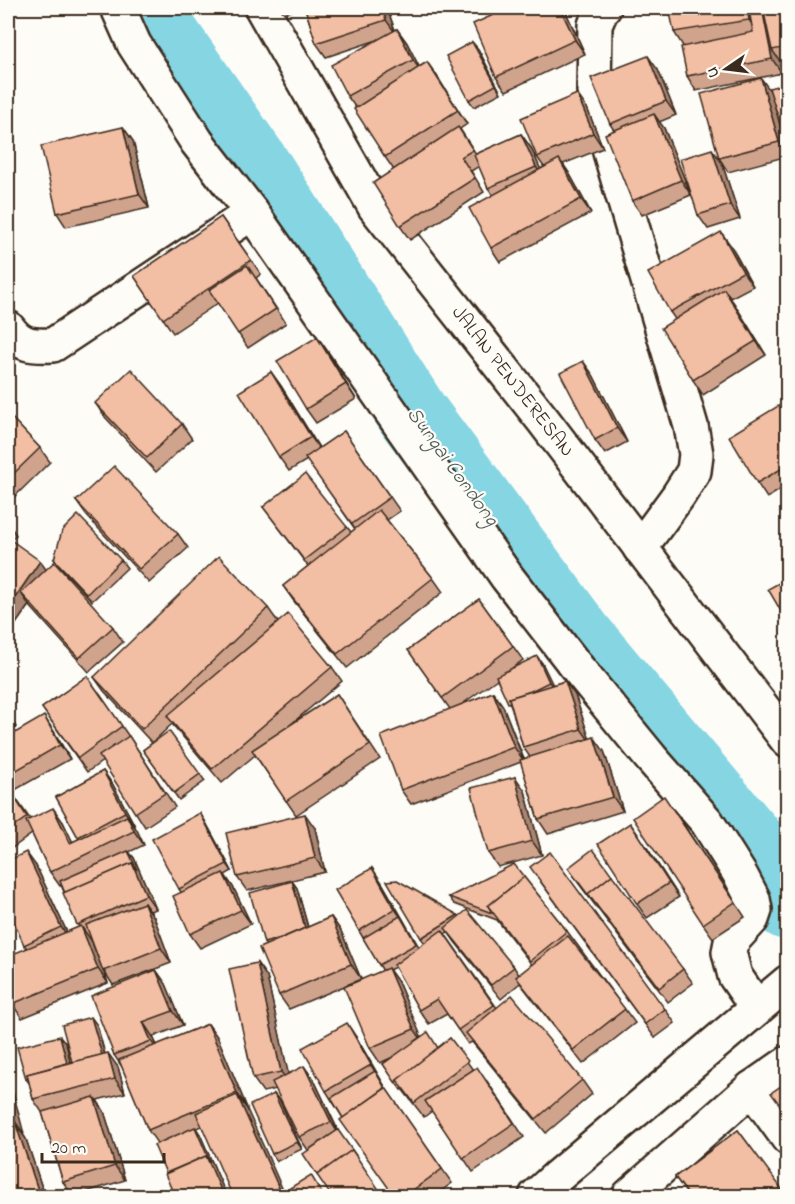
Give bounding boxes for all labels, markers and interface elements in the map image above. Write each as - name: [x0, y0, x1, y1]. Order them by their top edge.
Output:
- north arrow: [696, 39, 756, 99]
- text: U: [701, 64, 726, 80]
- street label: JALAN PENDERESAN: [444, 300, 580, 464]
- water label: Sungai Condong: [398, 401, 506, 534]
- scale bar: [42, 1126, 164, 1164]
- text: 20 m: [51, 1136, 86, 1162]

